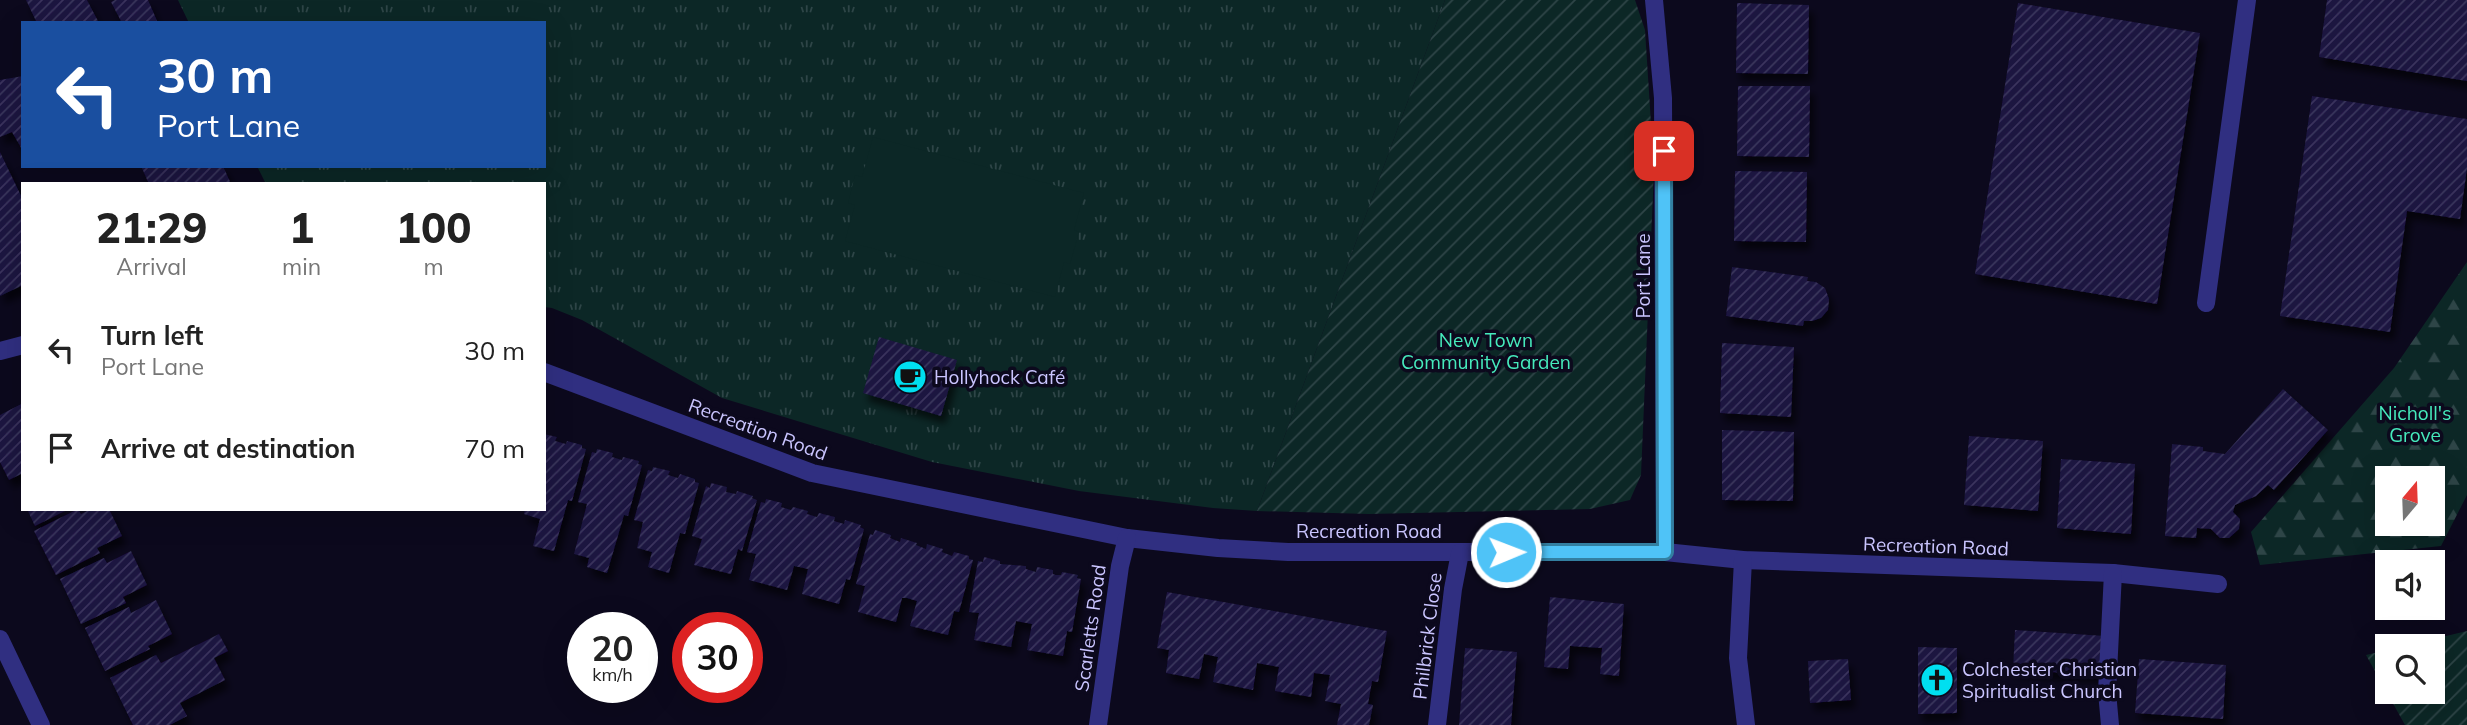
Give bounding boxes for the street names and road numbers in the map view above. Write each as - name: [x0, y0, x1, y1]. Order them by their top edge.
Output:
- street label: Port Lane: [1631, 233, 1655, 319]
- street label: Recreation Road: [685, 393, 831, 465]
- street label: Recreation Road: [1296, 519, 1442, 543]
- street label: Recreation Road: [1863, 531, 2009, 561]
- street label: Scarletts Road: [1069, 563, 1111, 693]
- street label: Philbrick Close: [1407, 571, 1447, 701]

